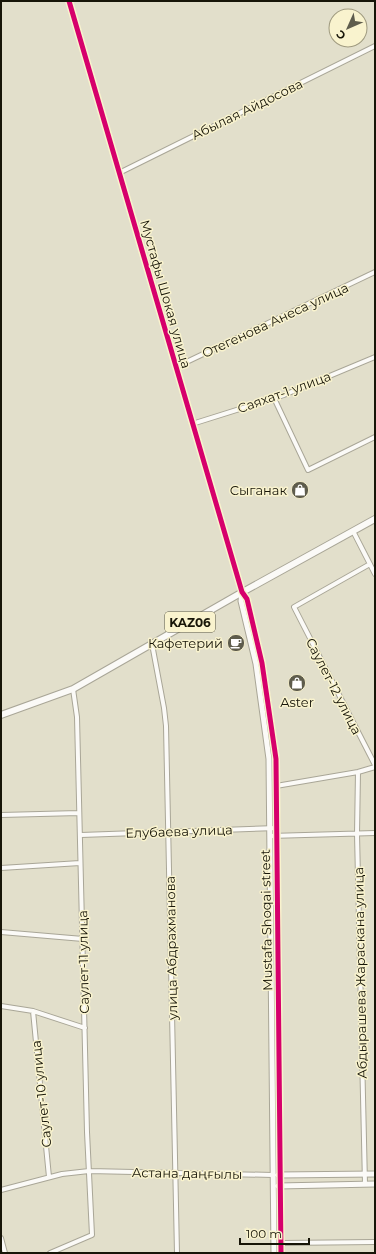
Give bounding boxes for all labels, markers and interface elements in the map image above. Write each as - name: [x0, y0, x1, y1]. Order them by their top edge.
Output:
- north arrow: [328, 8, 368, 48]
- text: С: [333, 27, 349, 43]
- street label: Абылая Айдосова: [189, 75, 305, 143]
- street label: Мустафы Шокая улица: [137, 218, 195, 370]
- street label: Отегенова Анеса улица: [199, 279, 351, 361]
- street label: Саяхат-1 улица: [235, 368, 333, 416]
- shop icon: Сыганак: [290, 480, 310, 500]
- place label: Сыганак: [230, 482, 287, 498]
- road number: KAZ06: [165, 612, 215, 632]
- cafe icon: Кафетерий: [226, 633, 246, 653]
- place label: Кафетерий: [148, 635, 223, 651]
- street label: Саулет-12 улица: [303, 635, 365, 737]
- shop icon: Aster: [287, 673, 307, 693]
- place label: Aster: [280, 694, 314, 710]
- street label: Елубаева улица: [125, 821, 233, 841]
- street label: Mustafa Shoqai street: [257, 849, 275, 991]
- street label: Абдырашева Жараскана улица: [350, 867, 370, 1079]
- street label: улица Абдрахманова: [162, 876, 180, 1021]
- street label: Саулет-11 улица: [74, 910, 92, 1014]
- street label: Саулет-10 улица: [27, 1040, 55, 1148]
- street label: Астана даңғылы: [132, 1164, 242, 1182]
- scale bar: [240, 1220, 309, 1246]
- text: 100 m: [246, 1226, 282, 1241]

